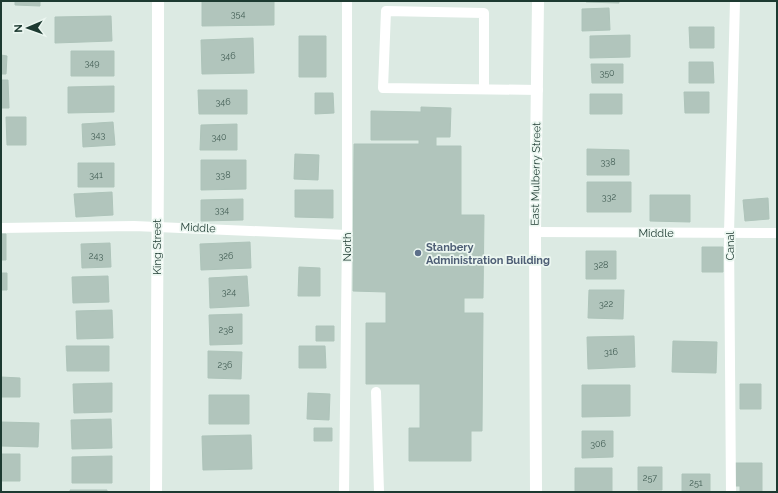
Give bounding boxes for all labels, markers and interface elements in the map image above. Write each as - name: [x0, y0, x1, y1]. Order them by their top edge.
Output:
- north arrow: [8, 8, 48, 48]
- house number: 354: [231, 9, 245, 19]
- text: N: [12, 24, 25, 33]
- house number: 346: [220, 51, 236, 61]
- house number: 349: [85, 58, 100, 68]
- house number: 350: [599, 68, 615, 78]
- house number: 346: [215, 97, 231, 107]
- street label: East Mulberry Street: [529, 122, 543, 226]
- house number: 343: [91, 130, 105, 140]
- house number: 340: [211, 132, 227, 142]
- house number: 338: [601, 157, 615, 167]
- house number: 341: [89, 170, 103, 180]
- house number: 338: [216, 170, 230, 180]
- house number: 332: [602, 192, 616, 202]
- house number: 334: [215, 205, 229, 215]
- street label: King Street: [151, 219, 164, 275]
- street label: Middle: [180, 221, 216, 235]
- street label: Middle: [638, 227, 674, 240]
- street label: Canal: [724, 232, 737, 260]
- street label: North: [341, 233, 354, 261]
- place label: Stanbery Administration Building: [426, 241, 550, 267]
- marker: Stanbery Administration Building: [413, 248, 423, 258]
- house number: 243: [89, 251, 103, 261]
- house number: 326: [219, 251, 234, 261]
- house number: 328: [594, 260, 608, 270]
- house number: 324: [222, 287, 236, 297]
- house number: 322: [599, 299, 613, 309]
- house number: 238: [219, 325, 233, 335]
- house number: 316: [604, 347, 619, 357]
- house number: 236: [218, 360, 233, 370]
- house number: 306: [590, 439, 606, 449]
- house number: 257: [643, 473, 657, 483]
- house number: 251: [689, 478, 703, 488]

